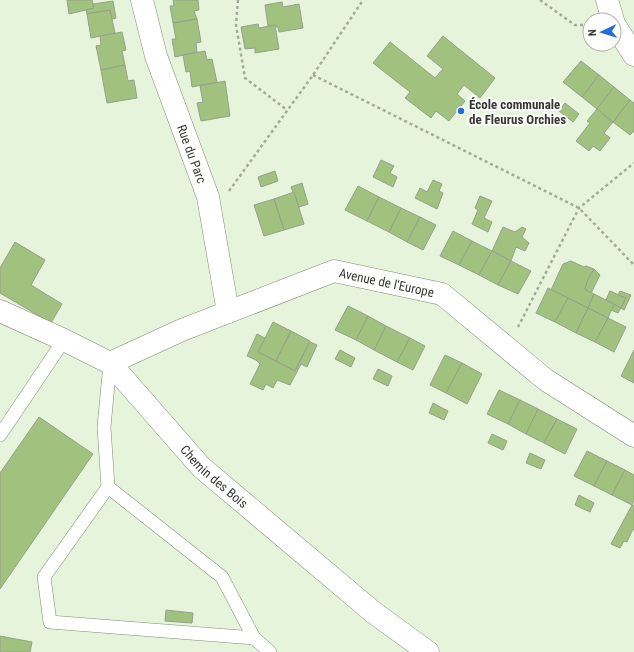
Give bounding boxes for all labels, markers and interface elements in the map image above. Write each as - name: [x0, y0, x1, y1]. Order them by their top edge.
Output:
- north arrow: [582, 12, 622, 52]
- text: N: [586, 29, 599, 36]
- place label: École communale de Fleurus Orchies: [469, 97, 566, 127]
- marker: École communale de Fleurus Orchies: [456, 106, 466, 116]
- street label: Rue du Parc: [174, 123, 210, 185]
- street label: Avenue de l'Europe: [338, 265, 435, 300]
- street label: Chemin des Bois: [178, 442, 251, 511]

